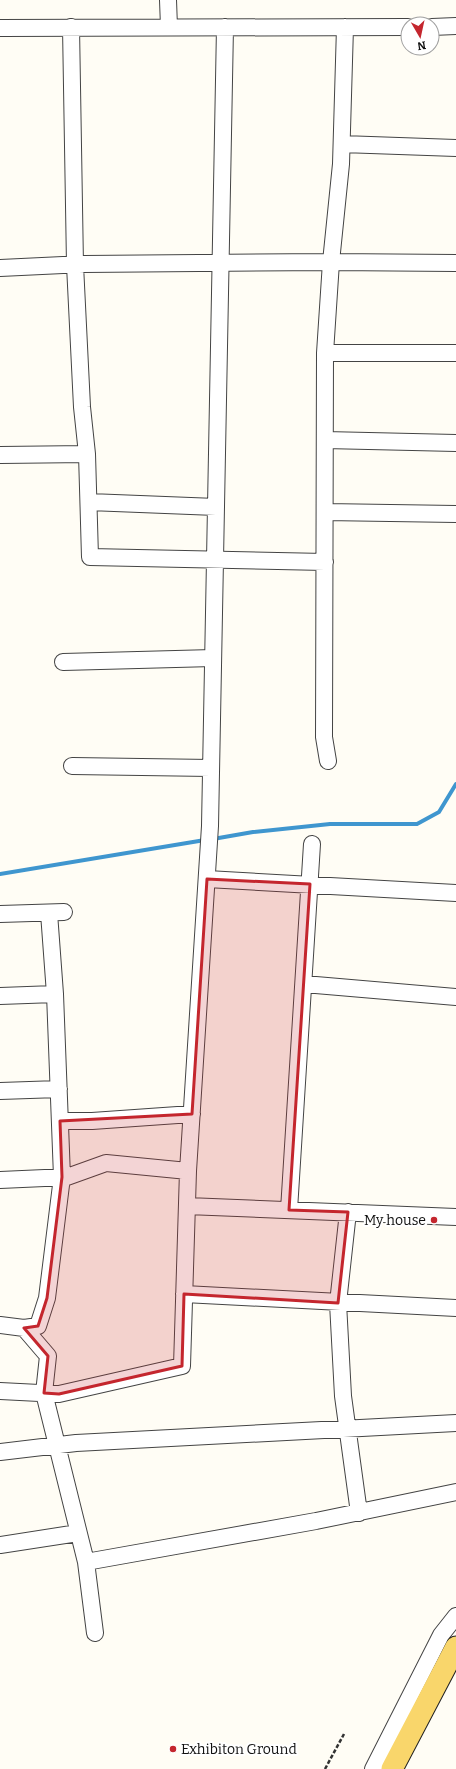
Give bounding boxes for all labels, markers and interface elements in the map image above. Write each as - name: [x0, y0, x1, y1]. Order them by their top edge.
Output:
- north arrow: [400, 16, 440, 56]
- text: N: [416, 38, 427, 53]
- place label: My house: [364, 1212, 426, 1229]
- marker: My house: [429, 1215, 439, 1225]
- place label: Exhibiton Ground: [181, 1741, 297, 1758]
- marker: Exhibiton Ground: [168, 1744, 178, 1754]

